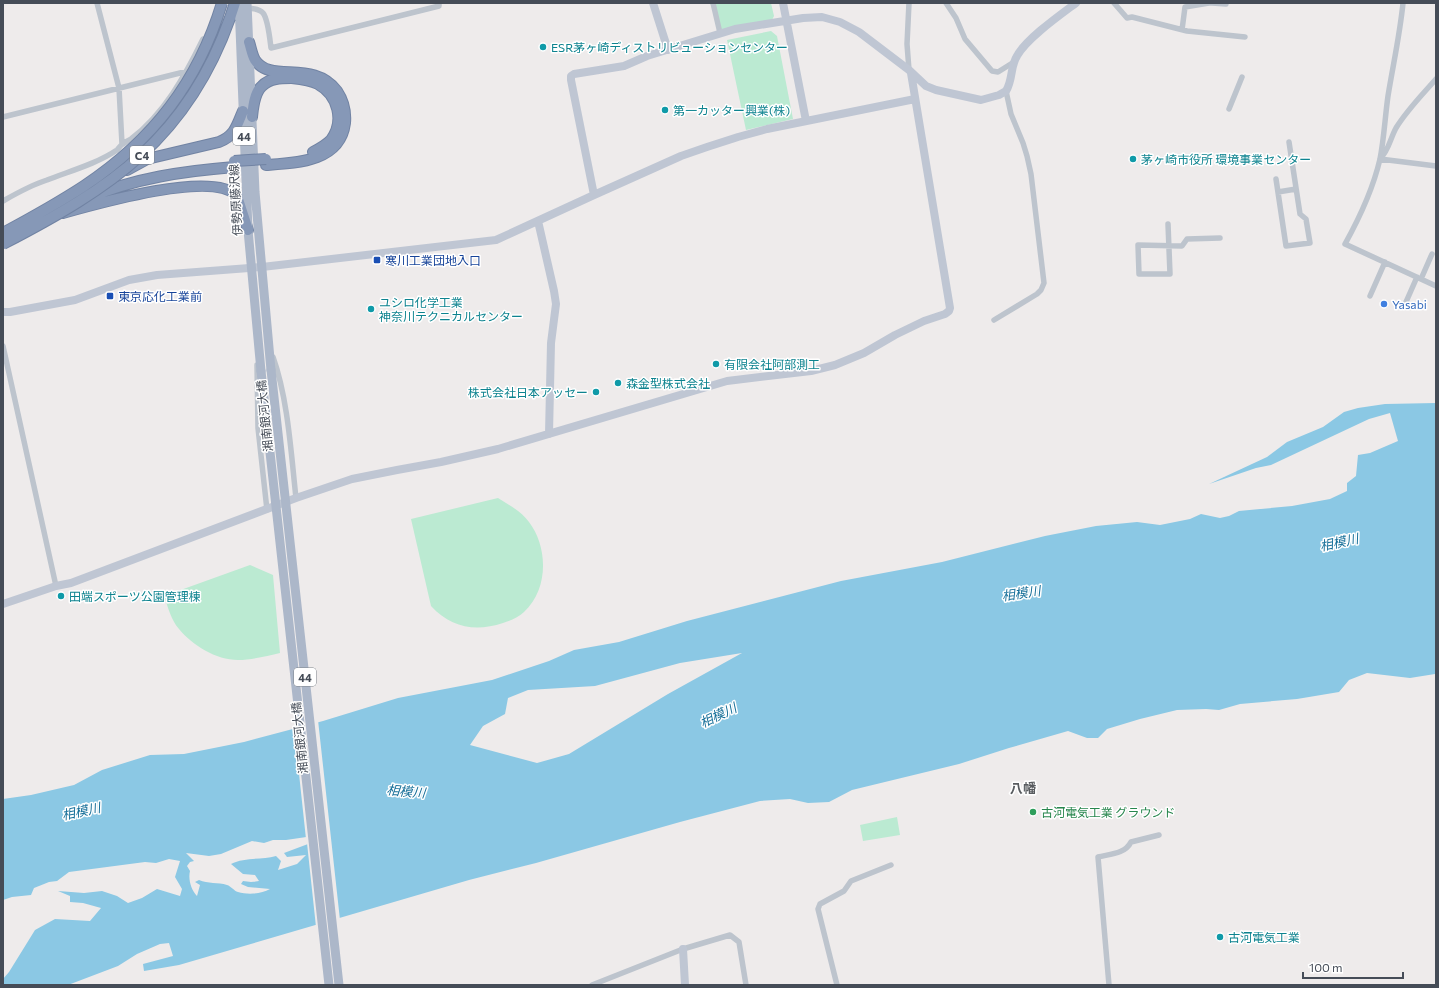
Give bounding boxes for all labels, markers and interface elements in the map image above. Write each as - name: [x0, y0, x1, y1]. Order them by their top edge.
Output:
- place label: ESR茅ヶ崎ディストリビューションセンター: [551, 40, 788, 54]
- marker: ESR茅ヶ崎ディストリビューションセンター: [538, 42, 548, 52]
- place label: 第一カッター興業(株): [673, 103, 790, 117]
- marker: 第一カッター興業(株): [660, 105, 670, 115]
- road number: 44: [233, 127, 255, 145]
- road number: C4: [130, 146, 154, 164]
- place label: 茅ヶ崎市役所 環境事業センター: [1141, 152, 1311, 166]
- marker: 茅ヶ崎市役所 環境事業センター: [1128, 154, 1138, 164]
- street label: 伊勢原藤沢線: [226, 164, 244, 236]
- place label: 寒川工業団地入口: [385, 253, 481, 267]
- marker: 寒川工業団地入口: [372, 255, 382, 265]
- place label: 東京応化工業前: [118, 289, 202, 303]
- marker: 東京応化工業前: [105, 291, 115, 301]
- place label: ユシロ化学工業 神奈川テクニカルセンター: [379, 295, 523, 323]
- place label: Yasabi: [1392, 297, 1427, 311]
- marker: Yasabi: [1379, 299, 1389, 309]
- marker: ユシロ化学工業 神奈川テクニカルセンター: [366, 304, 376, 314]
- place label: 有限会社阿部測工: [724, 357, 820, 371]
- marker: 有限会社阿部測工: [711, 359, 721, 369]
- place label: 森金型株式会社: [626, 376, 710, 390]
- marker: 森金型株式会社: [613, 378, 623, 388]
- street label: 湘南銀河大橋: [253, 379, 275, 453]
- place label: 株式会社日本アッセー: [468, 385, 588, 399]
- marker: 株式会社日本アッセー: [591, 387, 601, 397]
- water label: 相模川: [1318, 530, 1362, 554]
- water label: 相模川: [1001, 582, 1043, 604]
- place label: 田端スポーツ公園管理棟: [69, 589, 201, 603]
- marker: 田端スポーツ公園管理棟: [56, 591, 66, 601]
- road number: 44: [294, 668, 316, 686]
- water label: 相模川: [697, 698, 741, 731]
- street label: 湘南銀河大橋: [288, 701, 310, 775]
- district label: 八幡: [1010, 780, 1037, 796]
- water label: 相模川: [386, 781, 428, 801]
- water label: 相模川: [60, 799, 104, 823]
- place label: 古河電気工業 グラウンド: [1041, 805, 1175, 819]
- marker: 古河電気工業 グラウンド: [1028, 807, 1038, 817]
- place label: 古河電気工業: [1228, 930, 1300, 944]
- marker: 古河電気工業: [1215, 932, 1225, 942]
- scale bar: [1303, 954, 1403, 980]
- text: 100 m: [1309, 960, 1343, 974]

